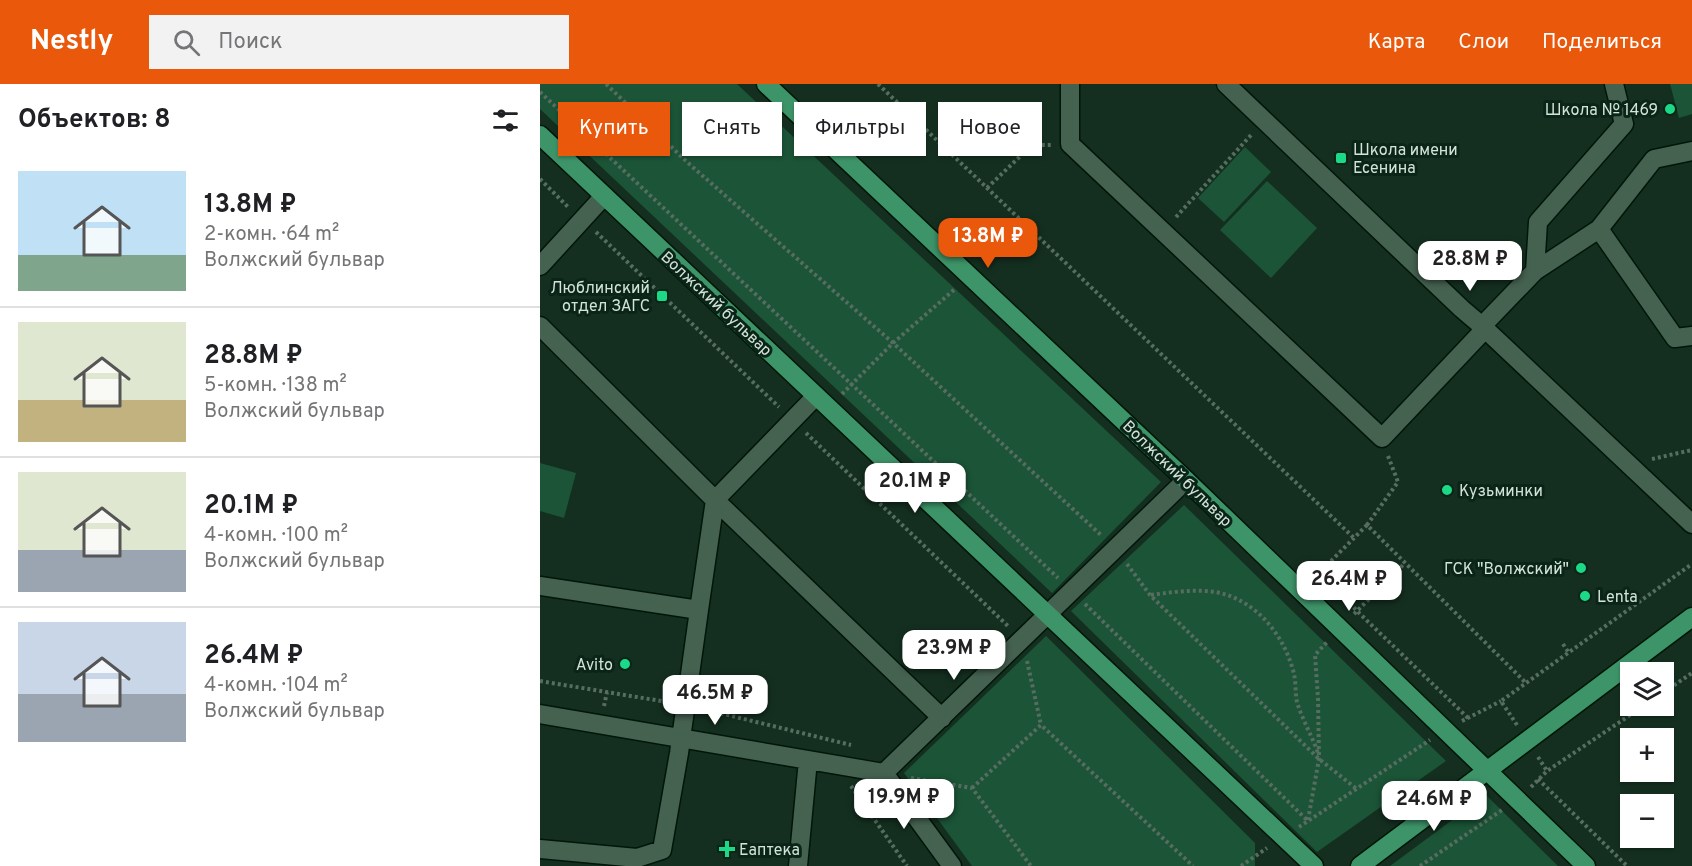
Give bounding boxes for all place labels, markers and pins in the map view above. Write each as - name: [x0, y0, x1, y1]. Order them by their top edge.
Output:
- place label: Школа № 1469: [1545, 101, 1658, 121]
- marker: Школа № 1469: [1663, 102, 1677, 116]
- place label: Школа имени Есенина: [1353, 141, 1458, 179]
- marker: Школа имени Есенина: [1334, 151, 1348, 165]
- pin: 13.8M ₽: [933, 218, 1043, 269]
- pin: 28.8M ₽: [1415, 241, 1525, 292]
- place label: Люблинский отдел ЗАГС: [550, 279, 650, 317]
- marker: Люблинский отдел ЗАГС: [655, 289, 669, 303]
- pin: 20.1M ₽: [860, 463, 970, 514]
- place label: Кузьминки: [1459, 482, 1543, 502]
- marker: Кузьминки: [1440, 483, 1454, 497]
- place label: ГСК "Волжский": [1444, 560, 1569, 580]
- pin: 26.4M ₽: [1294, 561, 1404, 612]
- marker: ГСК "Волжский": [1574, 561, 1588, 575]
- place label: Lenta: [1597, 588, 1638, 608]
- marker: Lenta: [1578, 589, 1592, 603]
- pin: 23.9M ₽: [899, 630, 1009, 681]
- place label: Avito: [576, 656, 613, 676]
- marker: Avito: [618, 657, 632, 671]
- pin: 46.5M ₽: [660, 675, 770, 726]
- pin: 19.9M ₽: [849, 779, 959, 830]
- pin: 24.6M ₽: [1379, 781, 1489, 832]
- place label: Еаптека: [739, 841, 800, 861]
- marker: Еаптека: [720, 842, 734, 856]

